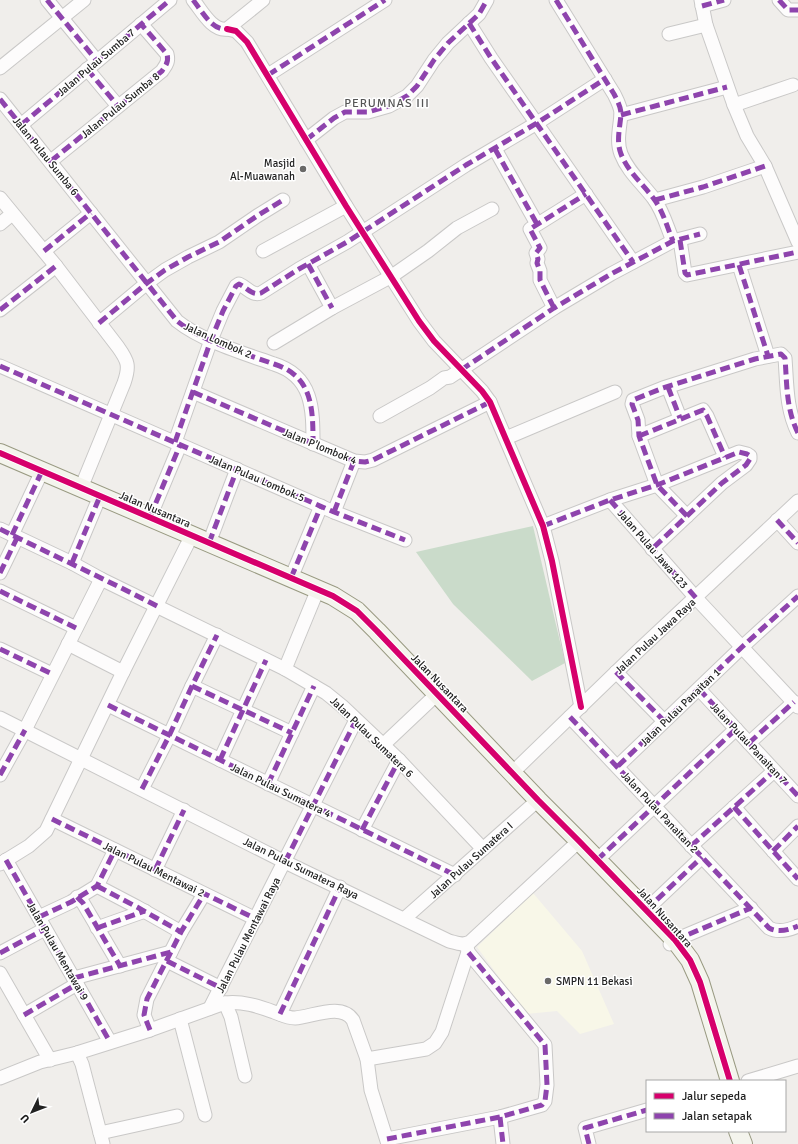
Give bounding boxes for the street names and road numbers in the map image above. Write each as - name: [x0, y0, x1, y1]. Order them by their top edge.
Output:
- street label: Jalan Pulau Sumba 7: [55, 26, 138, 99]
- street label: Jalan Pulau Sumba 8: [78, 70, 162, 141]
- street label: Jalan Pulau Sumba 6: [10, 114, 81, 198]
- street label: Jalan Lombok 2: [182, 320, 254, 361]
- street label: Jalan P'lombok 4: [281, 426, 359, 467]
- street label: Jalan Pulau Lombok.5: [207, 452, 307, 505]
- street label: Jalan Nusantara: [117, 489, 193, 531]
- street label: Jalan Pulau Jawa 123: [615, 507, 691, 592]
- street label: Jalan Pulau Jawa Raya: [612, 595, 699, 677]
- street label: Jalan Nusantara: [408, 651, 471, 716]
- street label: Jalan Pulau Panaitan 1: [637, 666, 723, 749]
- street label: Jalan Pulau Sumatera 6: [327, 694, 416, 780]
- street label: Jalan Pulau Panaitan 7: [707, 700, 790, 787]
- street label: Jalan Pulau Sumatera 4: [228, 760, 333, 821]
- street label: Jalan Pulau Panaitan 2: [618, 769, 701, 856]
- street label: Jalan Pulau Sumatera I: [427, 820, 516, 901]
- street label: Jalan Pulau Sumatera Raya: [241, 835, 361, 902]
- street label: Jalan Pulau Mentawai 2: [101, 839, 207, 900]
- street label: Jalan Pulau Mentawai Raya: [214, 875, 283, 995]
- street label: Jalan Nusantara: [634, 885, 695, 950]
- street label: Jalan Pulau Mentawai 9: [24, 900, 91, 1003]

